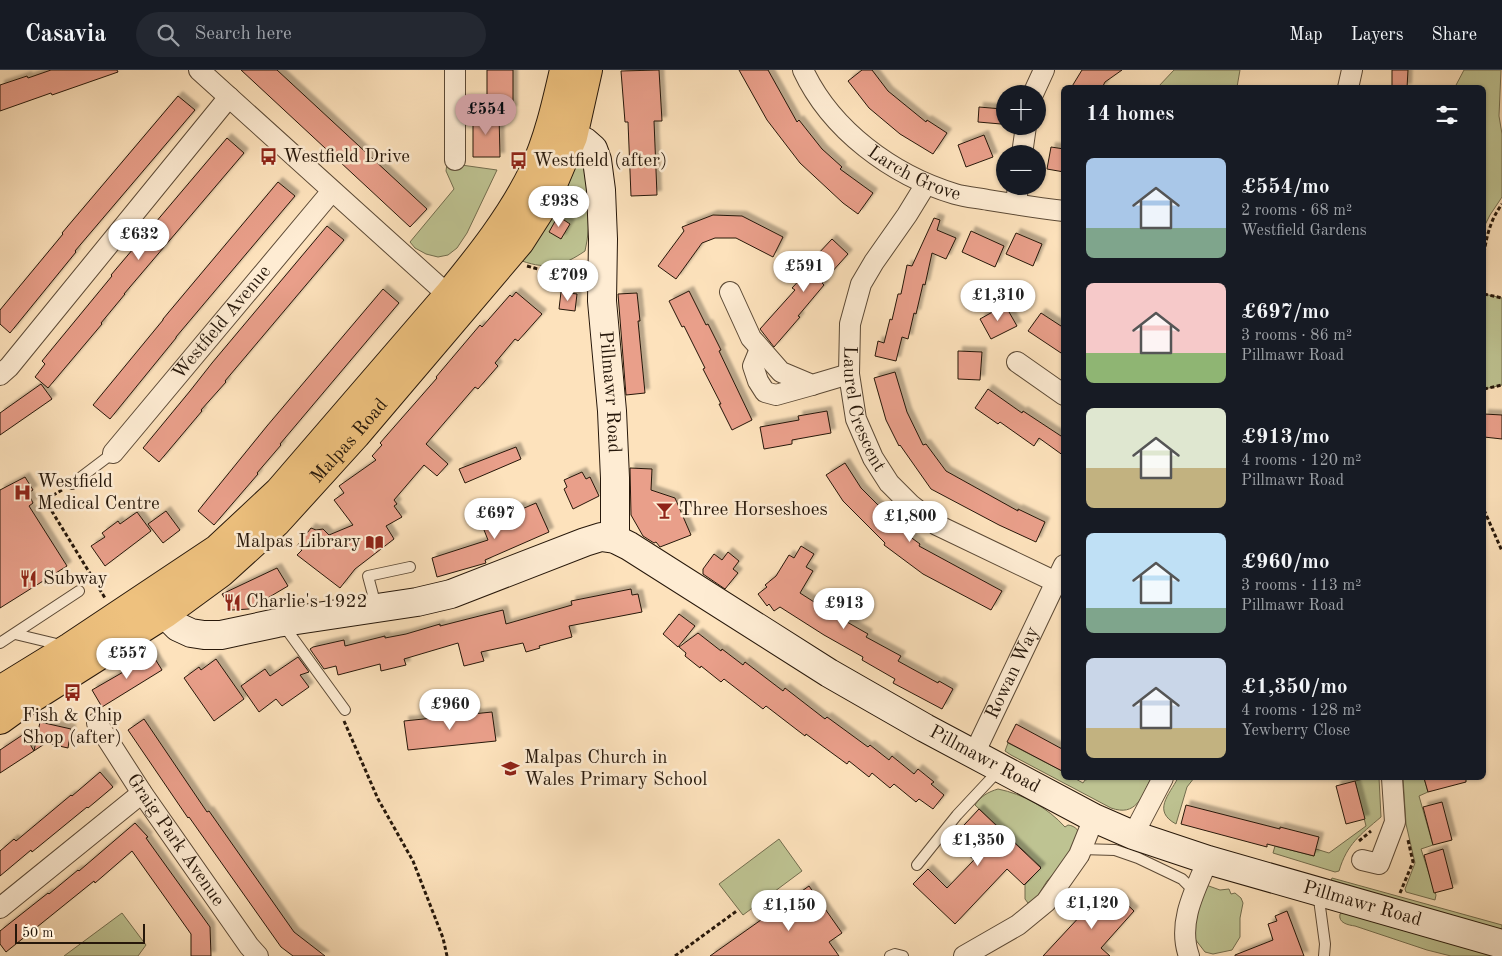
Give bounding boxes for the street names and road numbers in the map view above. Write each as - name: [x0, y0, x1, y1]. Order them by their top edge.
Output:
- street label: Larch Grove: [864, 143, 963, 205]
- street label: Westfield Avenue: [169, 262, 275, 383]
- street label: Pillmawr Road: [595, 330, 623, 454]
- street label: Laurel Crescent: [839, 346, 889, 475]
- street label: Malpas Road: [308, 395, 392, 487]
- street label: Rowan Way: [983, 624, 1043, 722]
- street label: Pillmawr Road: [926, 723, 1043, 797]
- street label: Graig Park Avenue: [123, 771, 228, 910]
- street label: Pillmawr Road: [1301, 878, 1424, 930]

